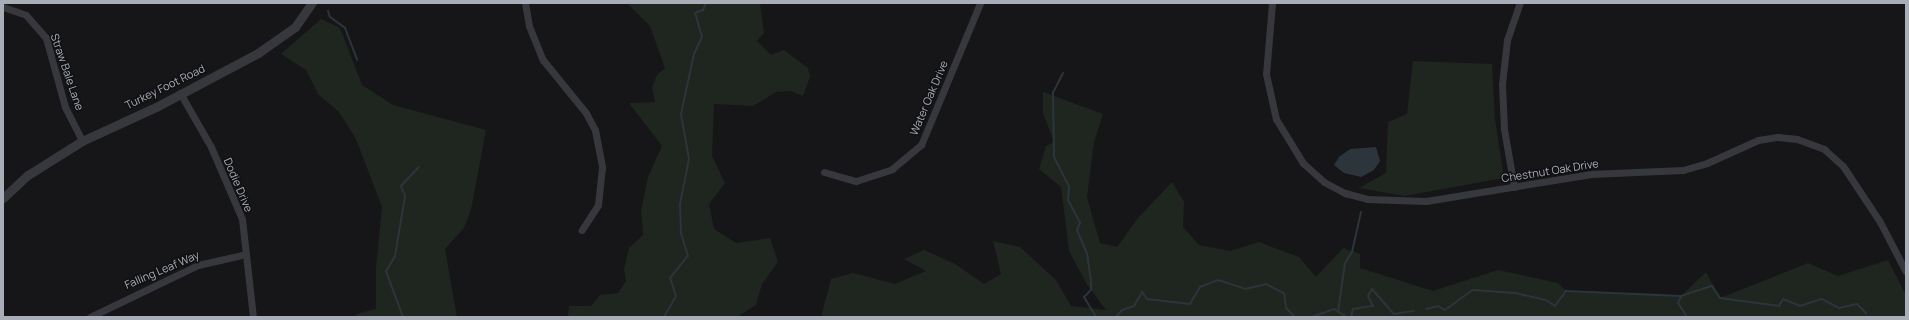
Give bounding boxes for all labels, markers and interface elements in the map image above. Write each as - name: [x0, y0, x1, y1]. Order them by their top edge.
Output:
- street label: Straw Bale Lane: [48, 32, 86, 112]
- street label: Water Oak Drive: [907, 59, 951, 137]
- street label: Turkey Foot Road: [123, 62, 207, 112]
- street label: Dodie Drive: [221, 156, 255, 214]
- street label: Chestnut Oak Drive: [1501, 157, 1599, 185]
- street label: Falling Leaf Way: [123, 248, 201, 292]

